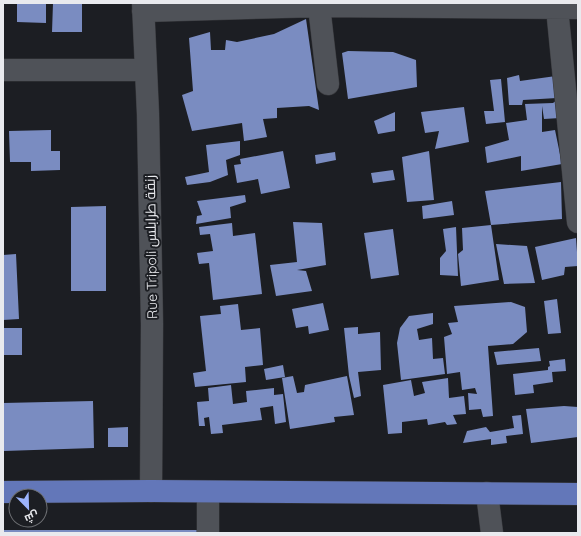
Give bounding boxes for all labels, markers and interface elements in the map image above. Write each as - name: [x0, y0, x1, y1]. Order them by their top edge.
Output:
- street label: Rue Tripoli زنقة طرابلس: [141, 175, 161, 319]
- north arrow: [8, 488, 48, 528]
- text: ش: [23, 508, 41, 526]

